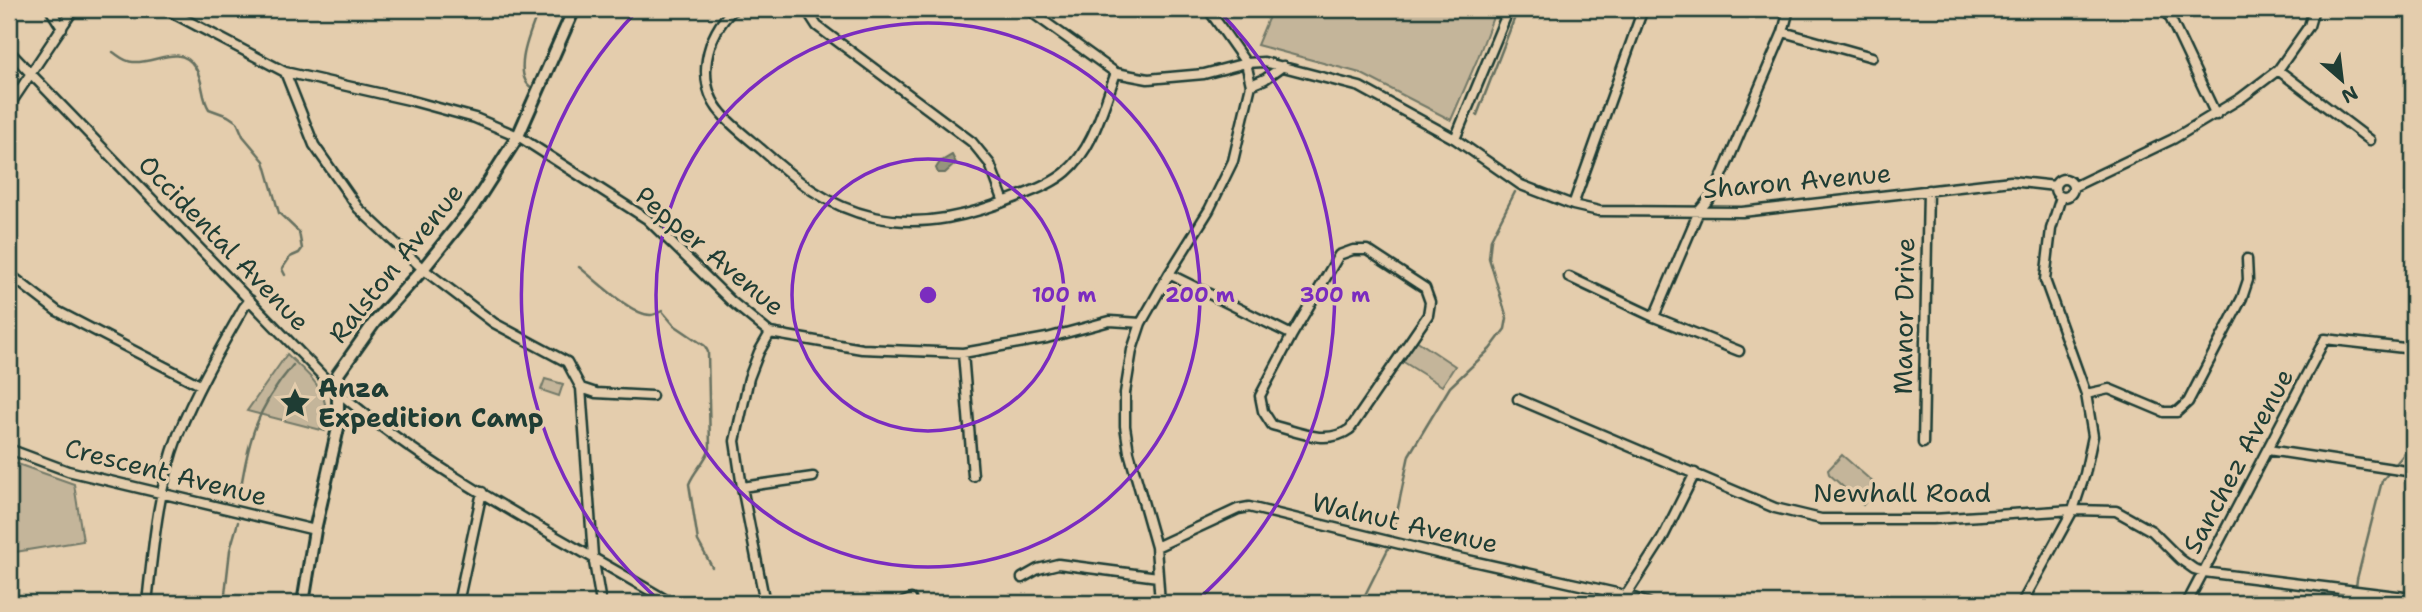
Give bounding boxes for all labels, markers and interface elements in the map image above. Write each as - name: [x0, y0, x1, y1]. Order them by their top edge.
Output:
- north arrow: [2306, 46, 2376, 116]
- text: N: [2337, 80, 2362, 109]
- street label: Occidental Avenue: [131, 147, 318, 338]
- street label: Sharon Avenue: [1701, 155, 1893, 206]
- street label: Ralston Avenue: [320, 175, 471, 350]
- street label: Pepper Avenue: [628, 178, 792, 323]
- street label: Manor Drive: [1885, 237, 1922, 395]
- text: 100 m: [1032, 281, 1096, 309]
- text: 200 m: [1165, 281, 1235, 309]
- text: 300 m: [1300, 281, 1370, 309]
- centre of rings: [916, 283, 940, 307]
- street label: Sanchez Avenue: [2174, 362, 2301, 560]
- place label: Anza Expedition Camp: [318, 370, 544, 435]
- place icon: Anza Expedition Camp: [278, 386, 312, 420]
- street label: Crescent Avenue: [61, 429, 271, 514]
- street label: Newhall Road: [1813, 475, 1991, 510]
- street label: Walnut Avenue: [1308, 484, 1502, 561]

